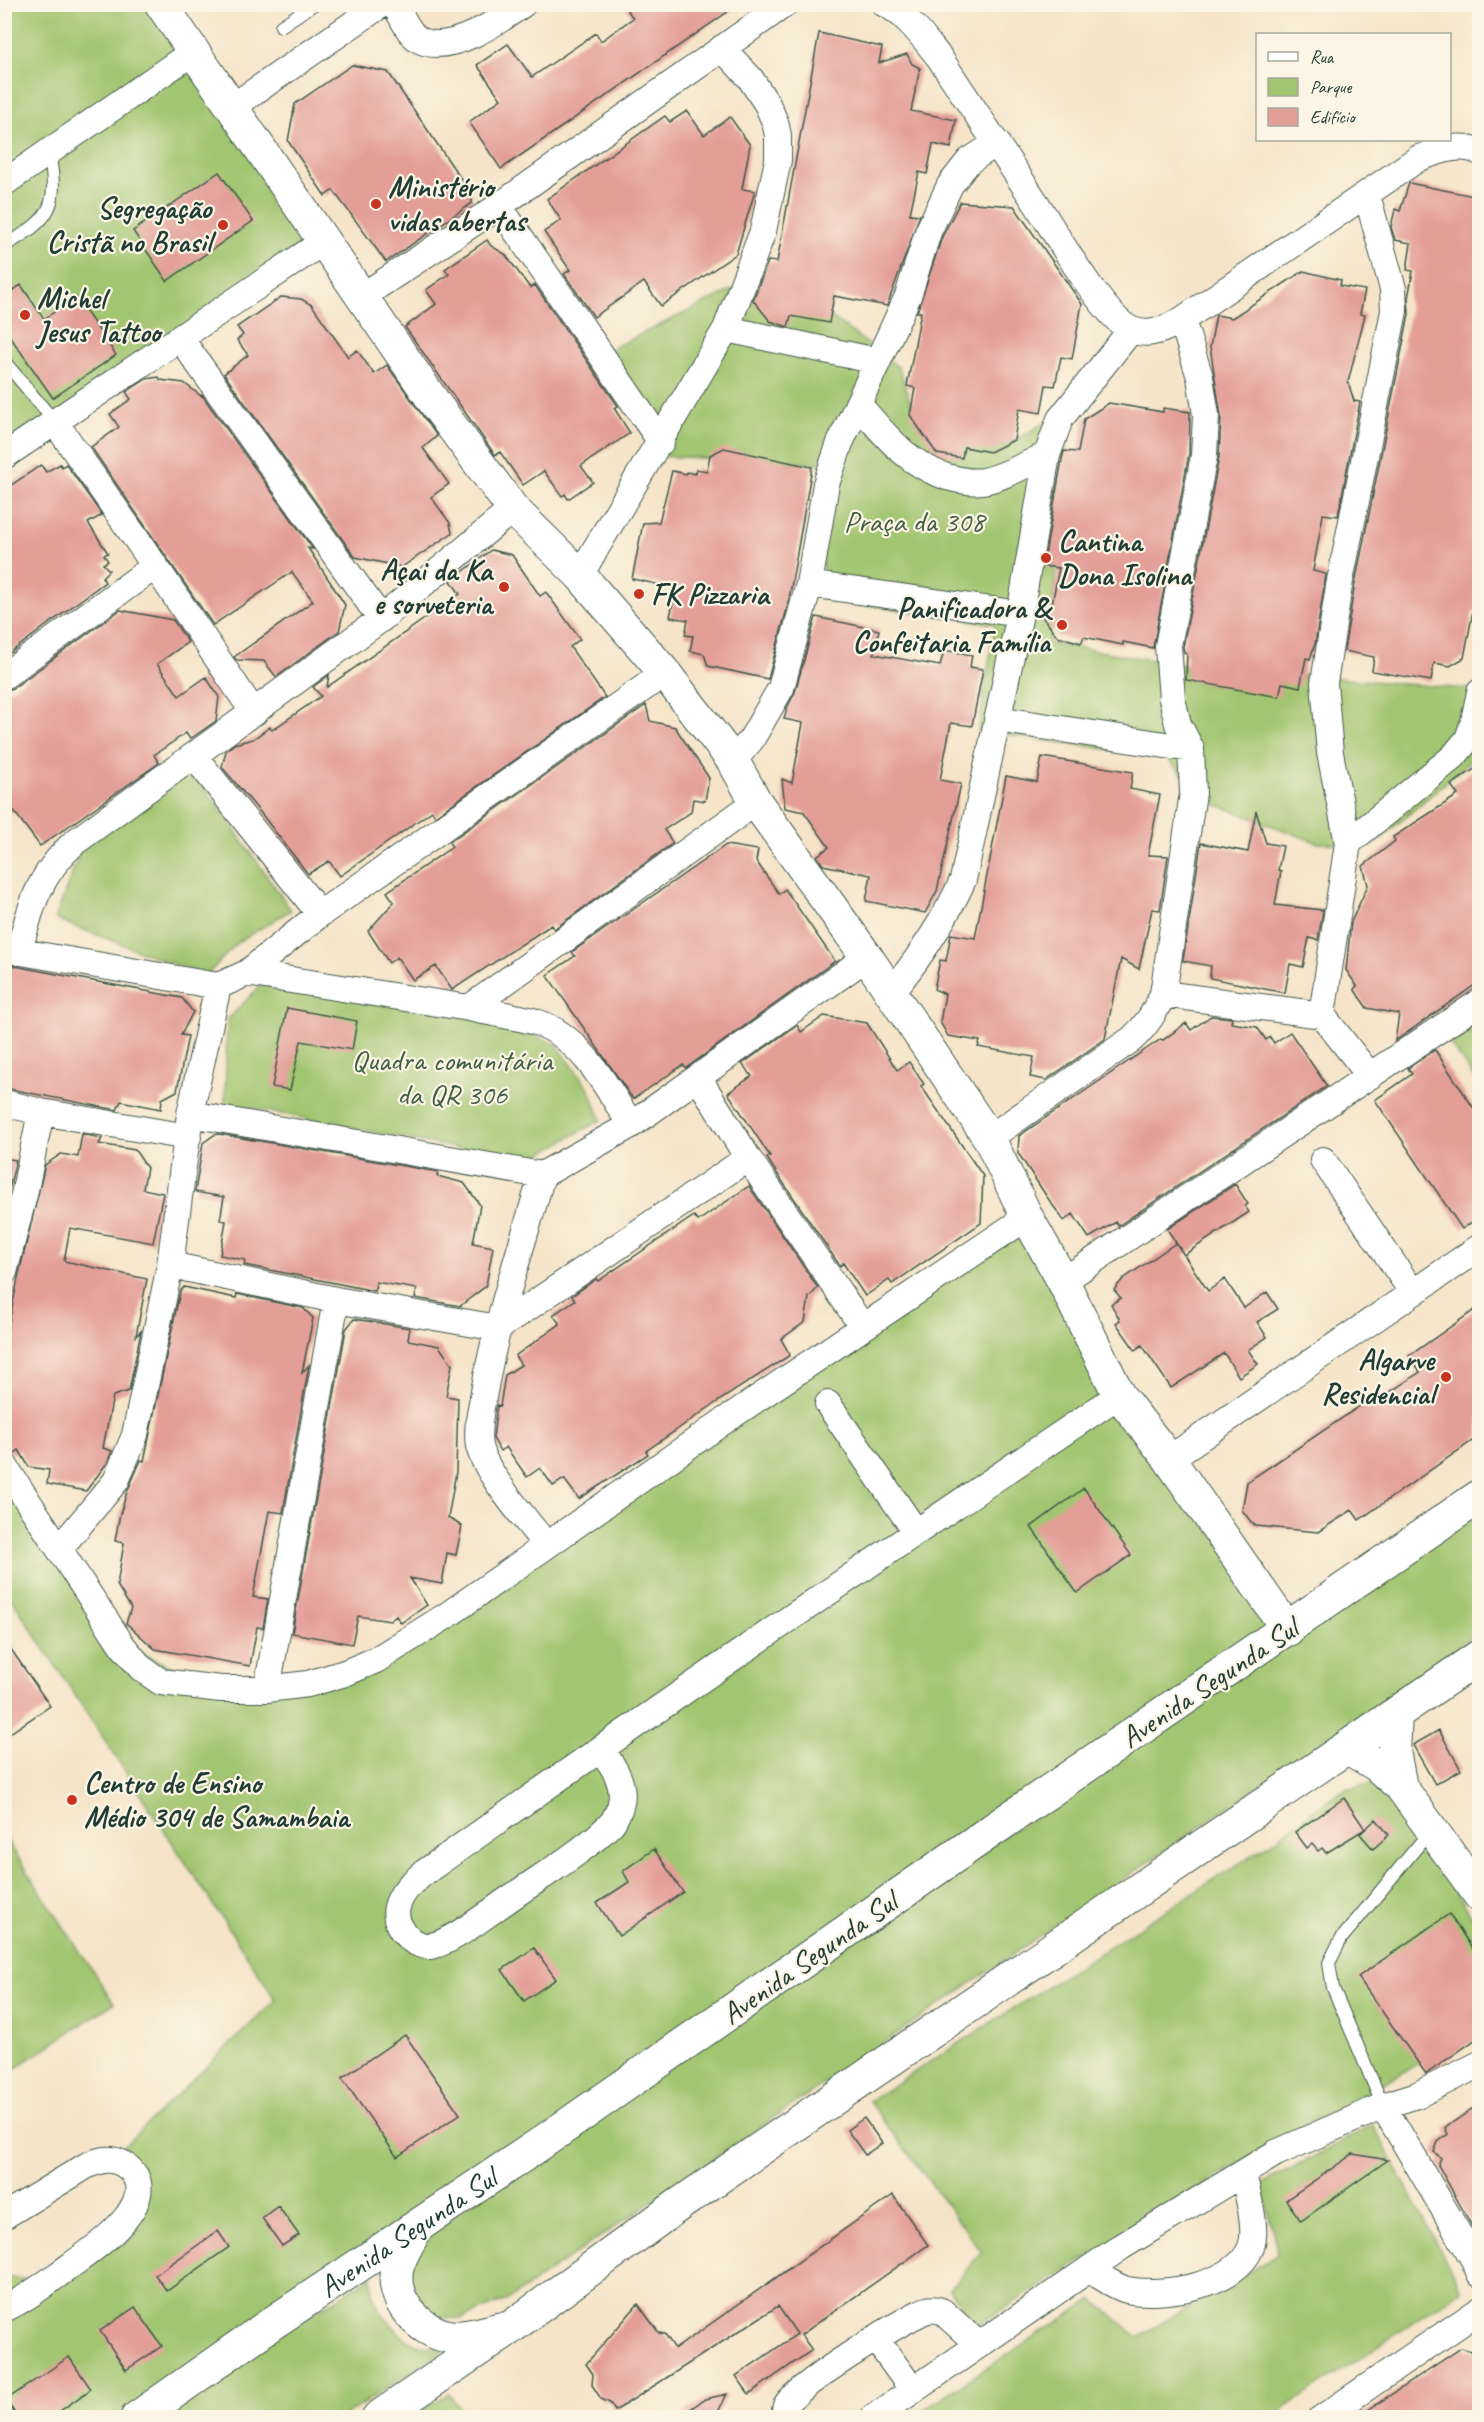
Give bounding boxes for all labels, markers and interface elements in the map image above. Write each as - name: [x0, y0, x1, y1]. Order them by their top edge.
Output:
- legend: [1256, 33, 1451, 141]
- text: Rua: [1310, 46, 1335, 68]
- text: Parque: [1310, 76, 1352, 98]
- text: Edifício: [1310, 106, 1356, 128]
- place label: Ministério vidas abertas: [388, 168, 529, 240]
- place label: Segregação Cristã no Brasil: [47, 189, 217, 261]
- marker: Ministério vidas abertas: [369, 197, 383, 211]
- marker: Segregação Cristã no Brasil: [216, 218, 230, 232]
- place label: Michel Jesus Tattoo: [35, 279, 164, 351]
- marker: Michel Jesus Tattoo: [18, 308, 32, 322]
- park label: Praça da 308: [844, 502, 987, 540]
- place label: Cantina Dona Isolina: [1058, 522, 1194, 594]
- place label: Açai da Ka e sorveteria: [373, 551, 495, 623]
- marker: Cantina Dona Isolina: [1039, 551, 1053, 565]
- place label: FK Pizzaria: [651, 575, 771, 613]
- marker: Açai da Ka e sorveteria: [497, 580, 511, 594]
- marker: FK Pizzaria: [632, 587, 646, 601]
- place label: Panificadora & Confeitaria Família: [852, 589, 1054, 661]
- marker: Panificadora & Confeitaria Família: [1055, 618, 1069, 632]
- park label: Quadra comunitária da QR 306: [352, 1041, 554, 1113]
- place label: Algarve Residencial: [1321, 1341, 1440, 1413]
- marker: Algarve Residencial: [1439, 1370, 1453, 1384]
- street label: Avenida Segunda Sul: [1113, 1607, 1309, 1756]
- place label: Centro de Ensino Médio 304 de Samambaia: [84, 1764, 351, 1836]
- marker: Centro de Ensino Médio 304 de Samambaia: [65, 1793, 79, 1807]
- street label: Avenida Segunda Sul: [714, 1881, 908, 2033]
- street label: Avenida Segunda Sul: [311, 2157, 508, 2306]

